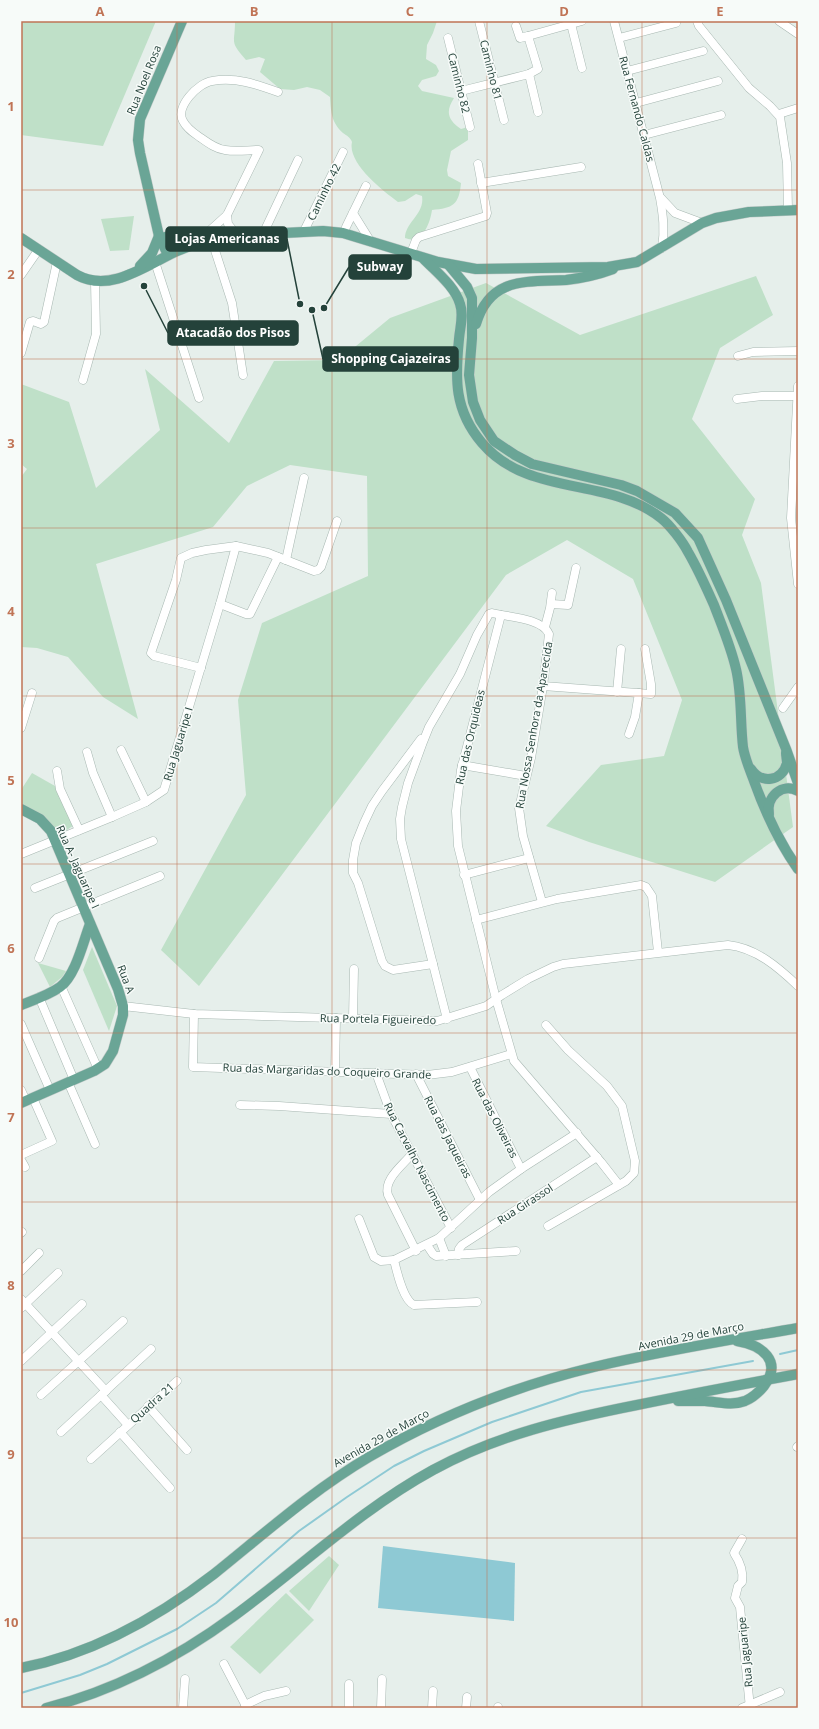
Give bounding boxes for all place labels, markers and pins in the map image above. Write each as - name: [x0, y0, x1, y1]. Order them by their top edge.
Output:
- callout: Lojas Americanas: [166, 227, 287, 251]
- callout: Subway: [349, 255, 411, 279]
- callout: Atacadão dos Pisos: [168, 321, 298, 345]
- callout: Shopping Cajazeiras: [323, 347, 458, 371]

